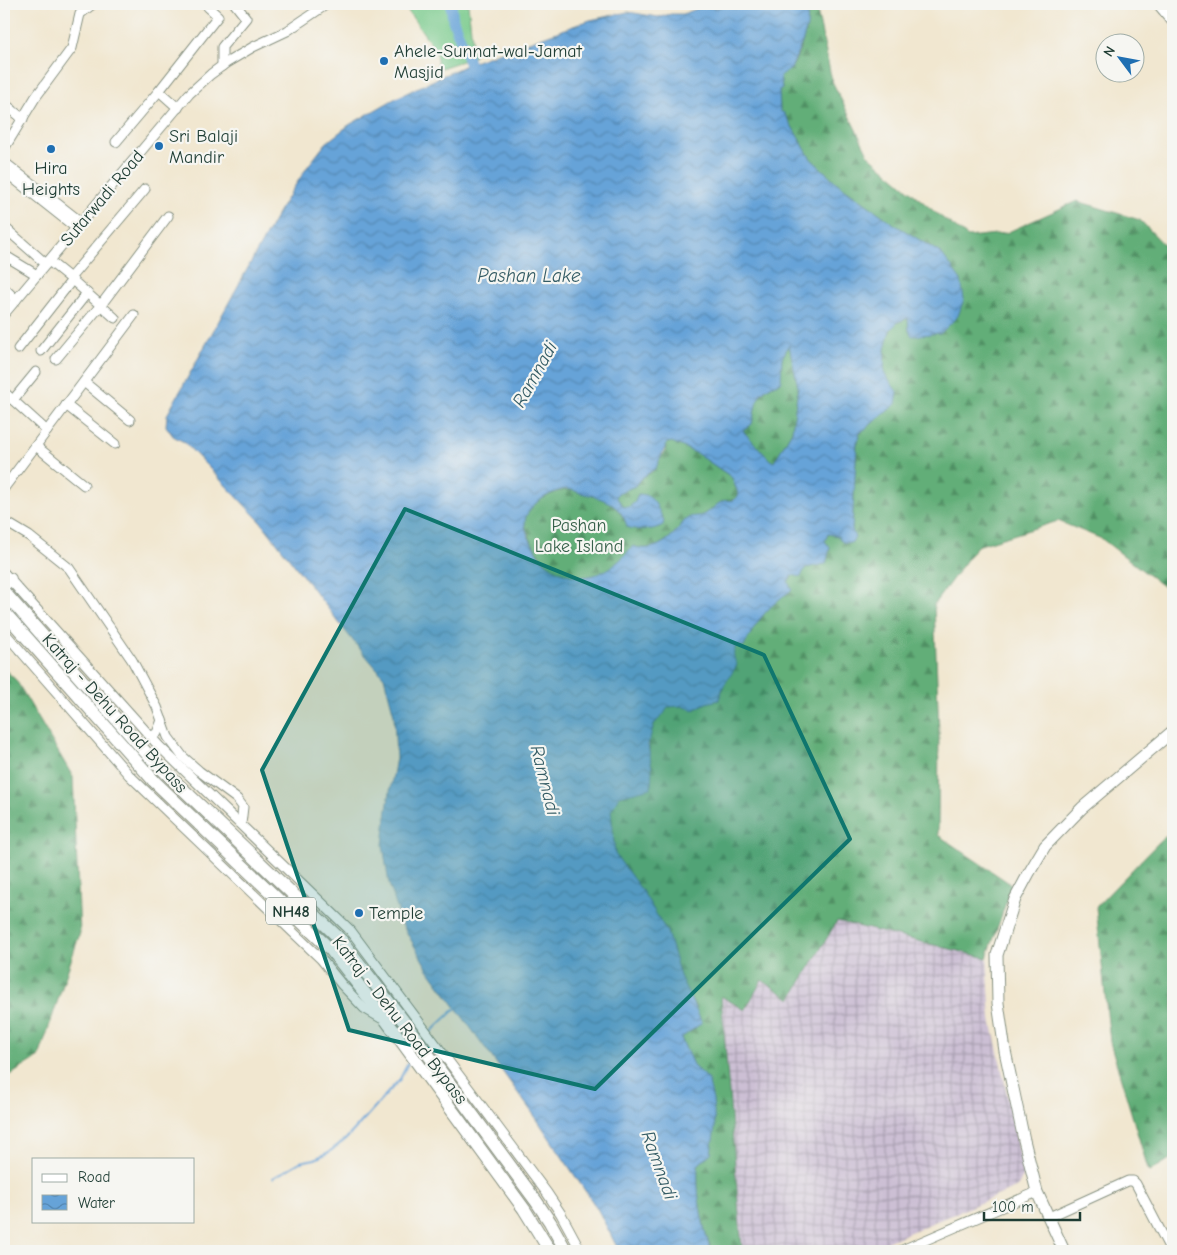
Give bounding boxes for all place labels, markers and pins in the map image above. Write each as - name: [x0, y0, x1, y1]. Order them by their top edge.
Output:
- place label: Ahele-Sunnat-wal-Jamat Masjid: [394, 41, 583, 83]
- marker: Ahele-Sunnat-wal-Jamat Masjid: [378, 55, 390, 67]
- place label: Sri Balaji Mandir: [169, 126, 238, 168]
- marker: Sri Balaji Mandir: [153, 140, 165, 152]
- marker: Hira Heights: [45, 143, 57, 155]
- place label: Hira Heights: [22, 158, 80, 200]
- place label: Temple: [369, 903, 423, 924]
- marker: Temple: [353, 907, 365, 919]

